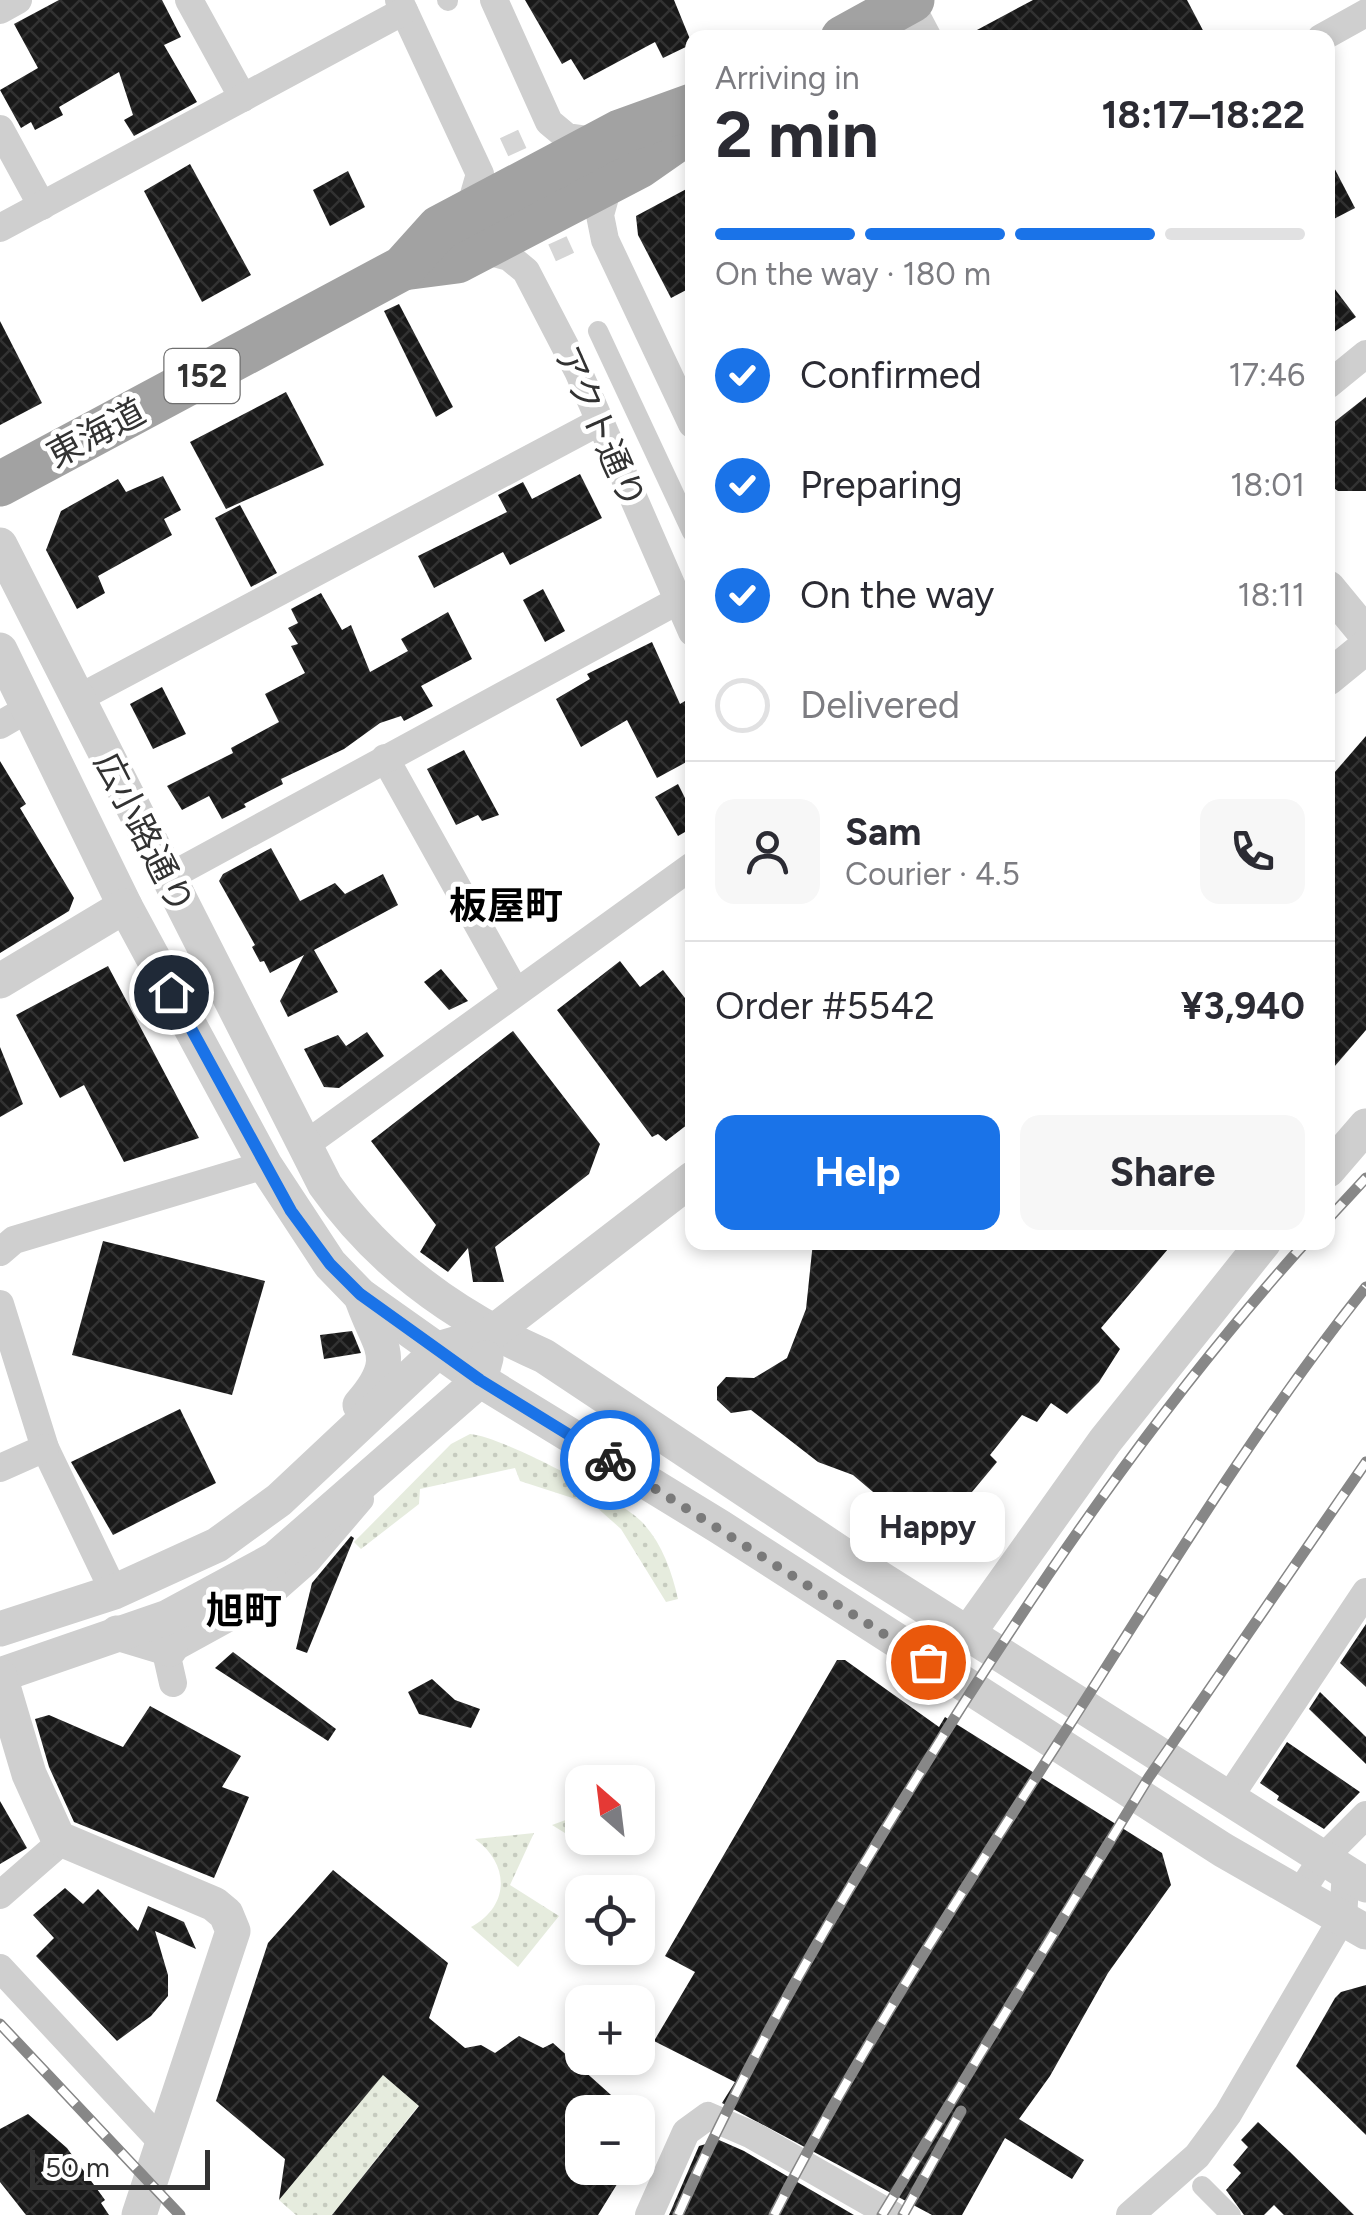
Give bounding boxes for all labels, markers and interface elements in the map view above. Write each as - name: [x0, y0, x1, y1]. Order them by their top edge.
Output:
- text: Arriving in: [715, 59, 860, 97]
- text: 18:17–18:22: [1101, 92, 1305, 138]
- text: 2 min: [715, 95, 879, 173]
- text: On the way · 180 m: [715, 255, 991, 293]
- street label: アクト通り: [546, 339, 654, 515]
- icon: check: [715, 348, 770, 403]
- road number: 152: [164, 349, 240, 403]
- text: Confirmed: [800, 352, 982, 398]
- text: 17:46: [1229, 356, 1305, 394]
- street label: 東海道: [40, 390, 152, 476]
- icon: check: [715, 458, 770, 513]
- text: Preparing: [800, 462, 962, 508]
- text: 18:01: [1230, 466, 1305, 504]
- icon: check: [715, 568, 770, 623]
- text: On the way: [800, 572, 994, 618]
- text: 18:11: [1238, 576, 1305, 614]
- text: Delivered: [800, 682, 960, 728]
- street label: 広小路通り: [86, 745, 202, 921]
- button: person: [715, 799, 820, 904]
- button: phone: [1200, 799, 1305, 904]
- text: Sam: [845, 809, 921, 855]
- text: Courier · 4.5: [845, 855, 1020, 893]
- district label: 板屋町: [449, 883, 563, 929]
- pin: [129, 950, 214, 1035]
- icon: home: [144, 965, 199, 1020]
- text: Order #5542: [715, 983, 935, 1029]
- text: ¥3,940: [1181, 983, 1305, 1029]
- button: Help: [715, 1115, 1000, 1230]
- button: Share: [1020, 1115, 1305, 1230]
- courier: [560, 1410, 660, 1510]
- icon: bike: [583, 1433, 638, 1488]
- callout: Happy: [850, 1492, 1006, 1562]
- text: Happy: [879, 1508, 976, 1546]
- district label: 旭町: [206, 1588, 282, 1634]
- pin: [886, 1620, 971, 1705]
- icon: bag: [901, 1635, 956, 1690]
- north arrow: [565, 1765, 655, 1855]
- map controls: [565, 1765, 655, 2185]
- button: locate: [565, 1875, 655, 1965]
- button: +: [565, 1985, 655, 2075]
- button: −: [565, 2095, 655, 2185]
- scale bar: [30, 2145, 210, 2190]
- text: 50 m: [45, 2150, 110, 2184]

